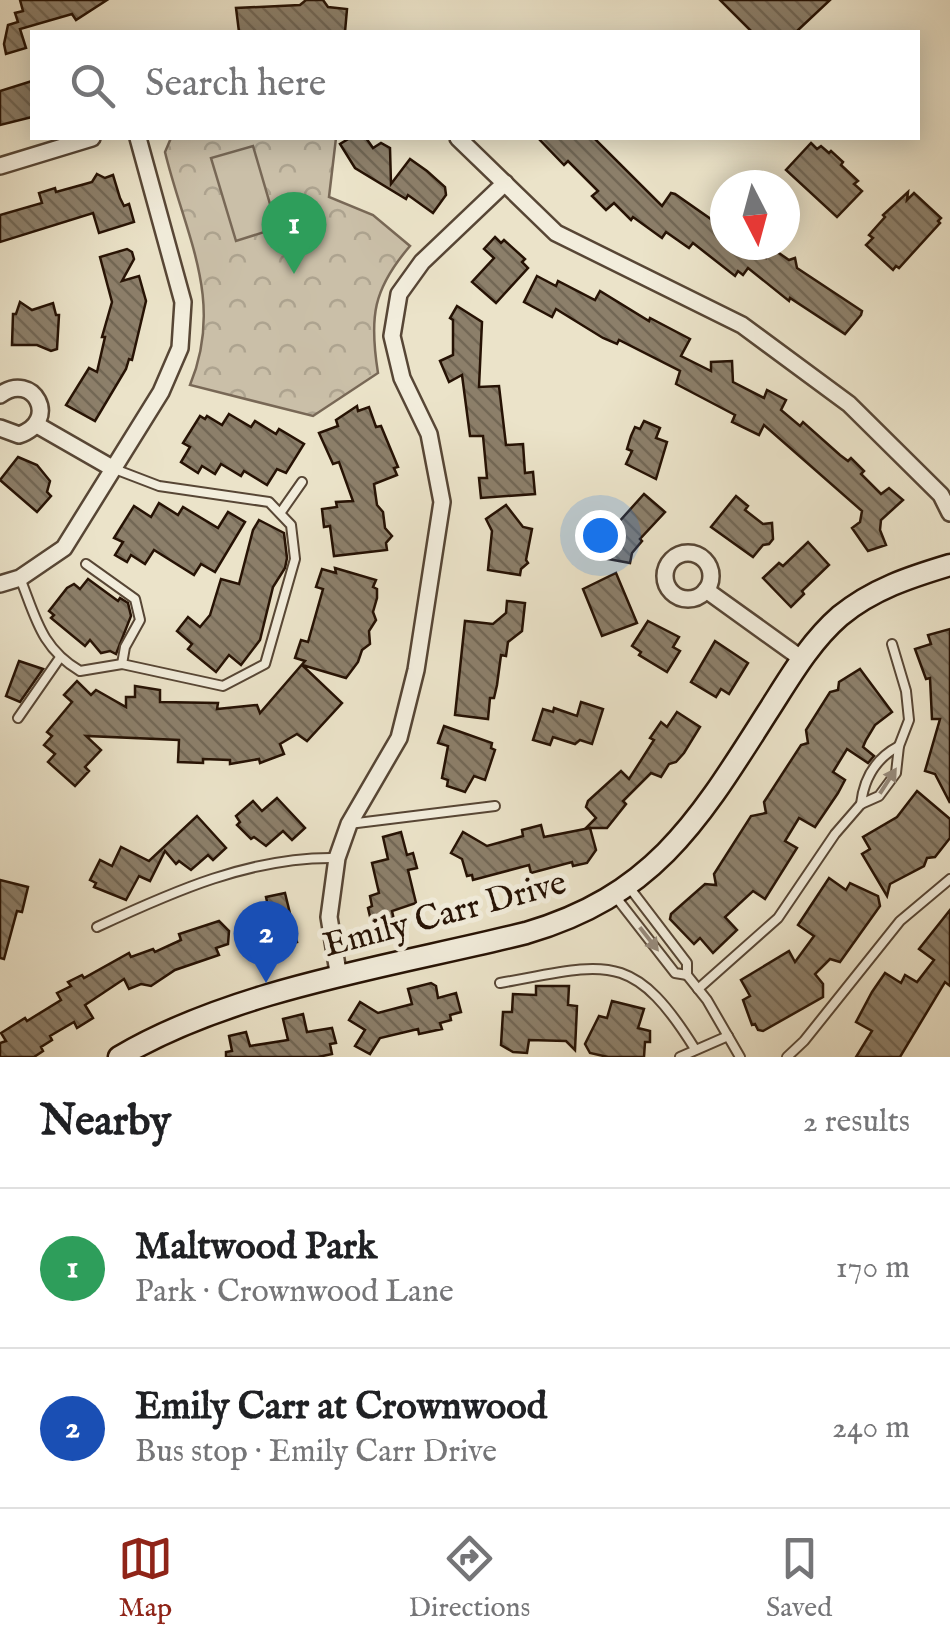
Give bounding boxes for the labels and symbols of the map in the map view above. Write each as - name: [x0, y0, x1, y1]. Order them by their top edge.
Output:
- north arrow: [710, 170, 800, 260]
- pin: 1: [262, 192, 326, 274]
- your location: [575, 510, 626, 561]
- one-way arrow: [879, 767, 897, 794]
- street label: Emily Carr Drive: [319, 861, 571, 969]
- pin: 2: [234, 900, 298, 983]
- one-way arrow: [638, 926, 658, 952]

